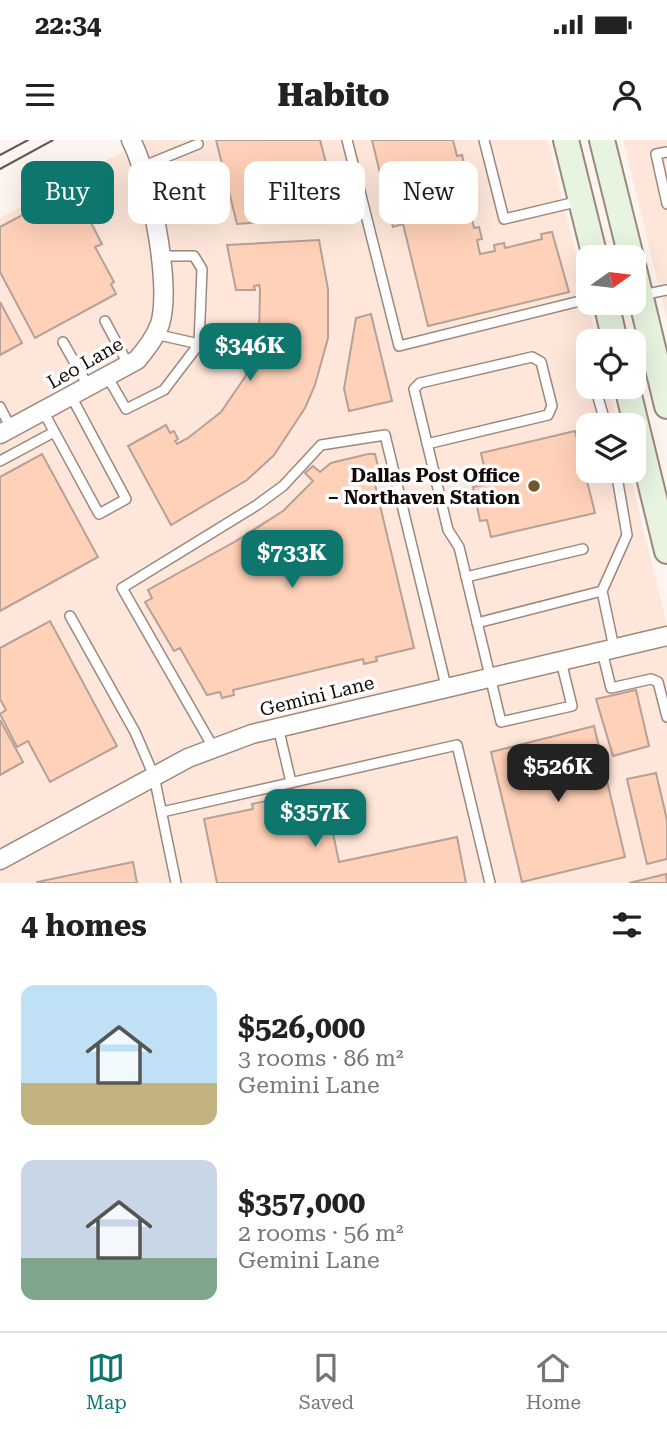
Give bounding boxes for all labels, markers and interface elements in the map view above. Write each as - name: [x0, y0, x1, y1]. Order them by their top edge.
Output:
- text: 22:34: [35, 10, 101, 40]
- icon: menu: [21, 76, 59, 114]
- text: Habito: [277, 76, 390, 114]
- icon: person: [608, 76, 646, 114]
- chip: Buy: [21, 161, 114, 224]
- chip: Rent: [128, 161, 230, 224]
- chip: Filters: [244, 161, 365, 224]
- chip: New: [379, 161, 478, 224]
- north arrow: [576, 245, 646, 315]
- map controls: [576, 245, 646, 483]
- pin: $346K: [201, 324, 299, 383]
- button: locate: [576, 329, 646, 399]
- street label: Leo Lane: [43, 332, 127, 394]
- text: $346K: [215, 332, 285, 359]
- button: layers: [576, 413, 646, 483]
- place label: Dallas Post Office – Northaven Station: [327, 464, 520, 509]
- marker: Dallas Post Office – Northaven Station: [526, 478, 542, 494]
- pin: $733K: [243, 531, 341, 590]
- text: $733K: [257, 539, 327, 566]
- street label: Gemini Lane: [257, 671, 377, 721]
- pin: $526K: [509, 744, 607, 804]
- text: $526K: [523, 753, 593, 780]
- pin: $357K: [266, 790, 364, 849]
- text: $357K: [280, 798, 350, 825]
- icon: filters: [608, 906, 646, 944]
- text: 4 homes: [21, 908, 147, 943]
- text: $526,000: [238, 1010, 365, 1045]
- icon: home: [77, 1013, 161, 1097]
- text: 3 rooms · 86 m²: [238, 1045, 404, 1072]
- text: Gemini Lane: [238, 1072, 380, 1099]
- text: $357,000: [238, 1185, 365, 1220]
- icon: home: [77, 1188, 161, 1272]
- text: 2 rooms · 56 m²: [238, 1220, 404, 1247]
- text: Gemini Lane: [238, 1247, 380, 1274]
- tab: Map: [86, 1349, 127, 1414]
- tab: Saved: [299, 1349, 354, 1414]
- tab: Home: [526, 1349, 581, 1414]

